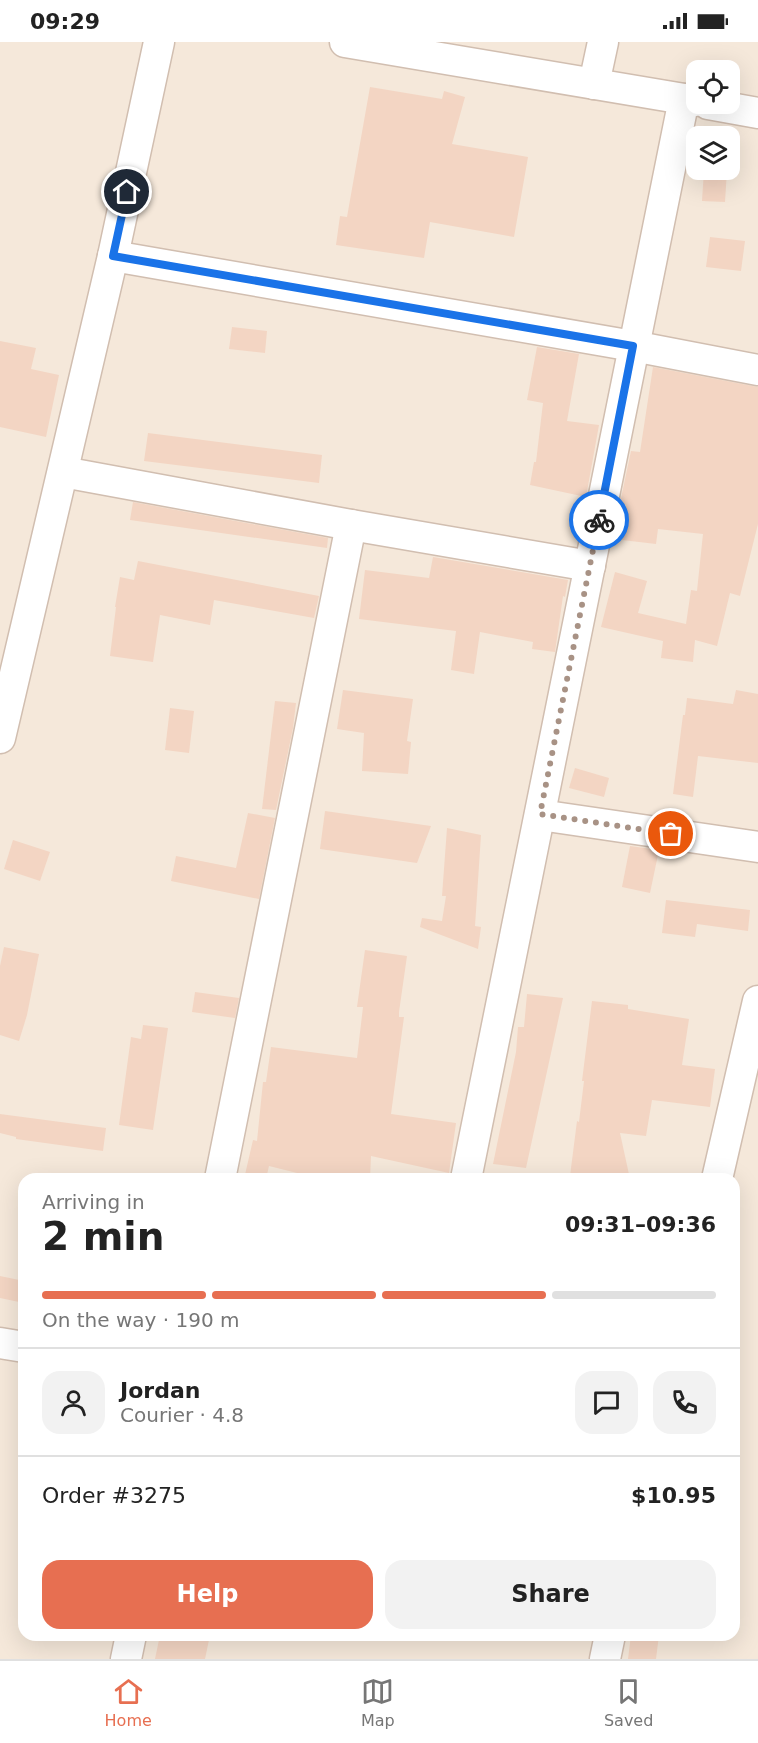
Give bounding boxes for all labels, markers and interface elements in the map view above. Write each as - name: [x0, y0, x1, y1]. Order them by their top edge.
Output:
- text: 09:29: [30, 9, 100, 34]
- map controls: [686, 60, 740, 180]
- button: locate: [686, 60, 740, 114]
- button: layers: [686, 126, 740, 180]
- pin: [101, 166, 152, 217]
- icon: home: [110, 175, 143, 208]
- courier: [569, 490, 629, 550]
- icon: bike: [583, 504, 616, 537]
- pin: [645, 808, 696, 859]
- icon: bag: [654, 817, 687, 850]
- text: Arriving in: [42, 1190, 145, 1214]
- text: 09:31–09:36: [565, 1212, 716, 1237]
- text: 2 min: [42, 1214, 164, 1259]
- text: On the way · 190 m: [42, 1308, 240, 1332]
- button: person: [42, 1371, 105, 1434]
- button: chat: [575, 1371, 638, 1434]
- button: phone: [653, 1371, 716, 1434]
- text: Jordan: [120, 1378, 200, 1403]
- text: Courier · 4.8: [120, 1403, 244, 1427]
- text: Order #3275: [42, 1483, 186, 1508]
- text: $10.95: [631, 1483, 716, 1508]
- button: Help: [42, 1560, 373, 1629]
- button: Share: [385, 1560, 716, 1629]
- tab: Home: [105, 1675, 152, 1730]
- tab: Map: [361, 1675, 395, 1730]
- tab: Saved: [604, 1675, 653, 1730]

